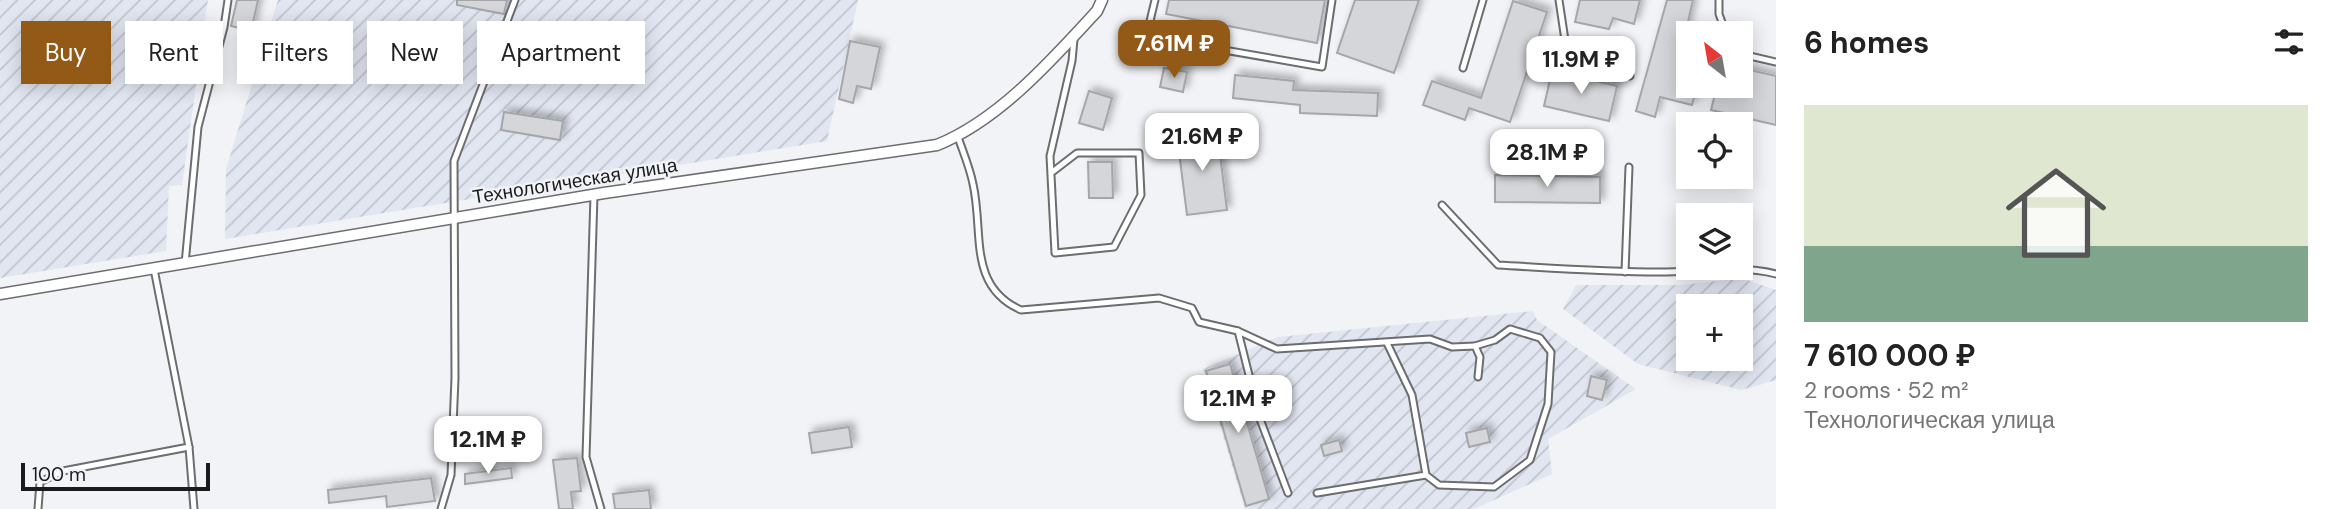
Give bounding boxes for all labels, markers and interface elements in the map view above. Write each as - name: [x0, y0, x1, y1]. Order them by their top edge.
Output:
- pin: 7.61M ₽: [1109, 20, 1239, 80]
- chip: Buy: [21, 21, 111, 84]
- chip: Rent: [125, 21, 223, 84]
- chip: Filters: [237, 21, 353, 84]
- chip: New: [367, 21, 463, 84]
- chip: Apartment: [477, 21, 645, 84]
- north arrow: [1676, 21, 1754, 98]
- map controls: [1676, 21, 1753, 371]
- text: 6 homes: [1804, 23, 1929, 62]
- icon: filters: [2270, 23, 2308, 61]
- text: 7.61M ₽: [1134, 28, 1214, 58]
- pin: 11.9M ₽: [1516, 36, 1646, 96]
- text: 11.9M ₽: [1542, 44, 1620, 74]
- button: locate: [1676, 112, 1753, 189]
- pin: 21.6M ₽: [1137, 114, 1267, 173]
- text: 21.6M ₽: [1161, 121, 1243, 151]
- pin: 28.1M ₽: [1482, 130, 1612, 189]
- text: 28.1M ₽: [1506, 137, 1588, 167]
- icon: home: [1993, 150, 2119, 276]
- street label: Технологическая улица: [471, 152, 680, 210]
- button: layers: [1676, 203, 1753, 280]
- button: +: [1676, 294, 1753, 371]
- text: 7 610 000 ₽: [1804, 336, 1975, 375]
- text: 2 rooms · 52 m²: [1804, 375, 1969, 405]
- pin: 12.1M ₽: [1173, 376, 1303, 435]
- text: 12.1M ₽: [1200, 383, 1276, 413]
- text: Технологическая улица: [1804, 405, 2055, 435]
- pin: 12.1M ₽: [423, 416, 553, 476]
- text: 12.1M ₽: [450, 424, 526, 454]
- scale bar: [21, 460, 210, 492]
- text: 100 m: [32, 462, 86, 487]

